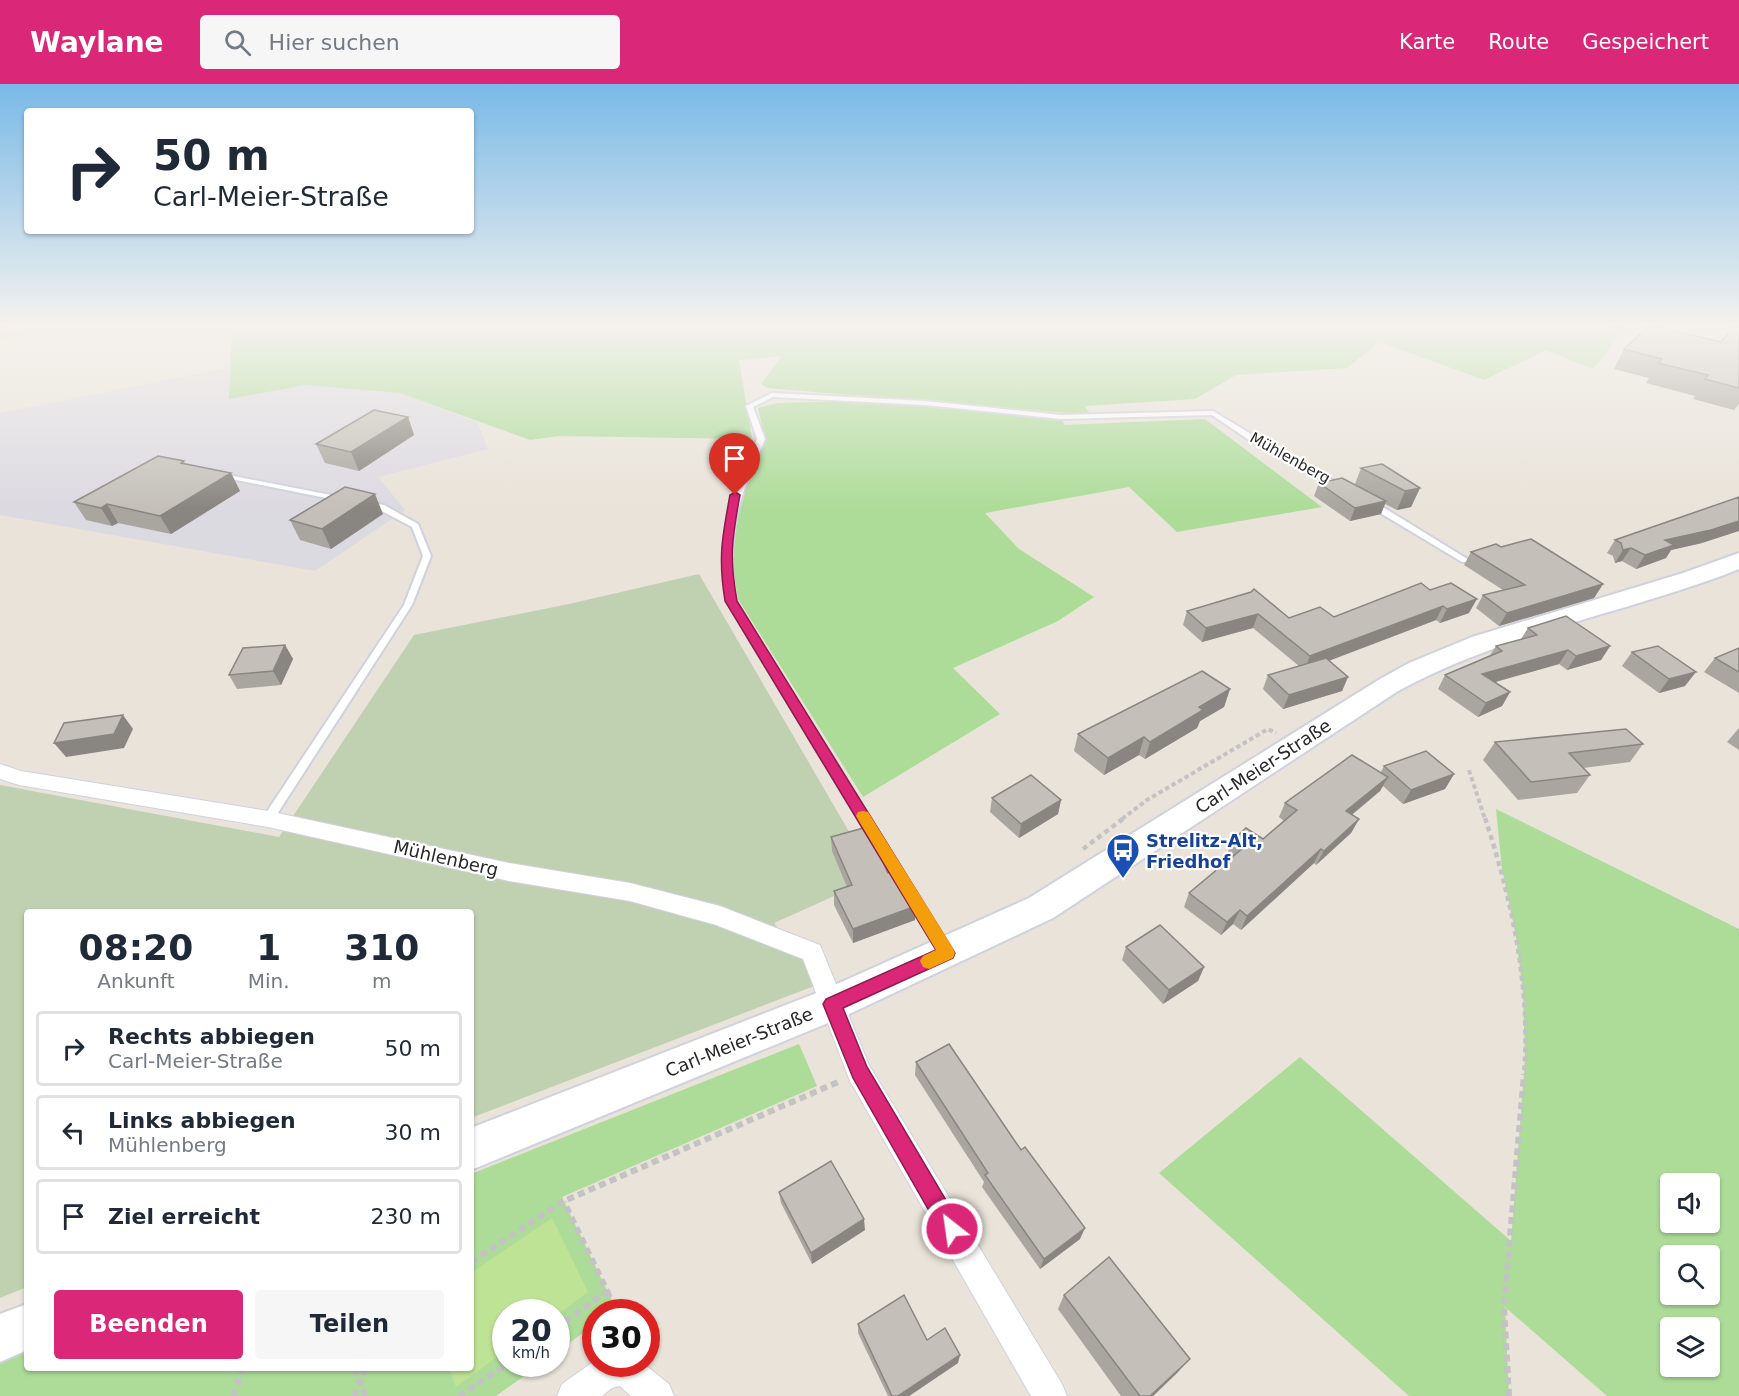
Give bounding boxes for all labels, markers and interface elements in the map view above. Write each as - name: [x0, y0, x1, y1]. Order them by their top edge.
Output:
- search box: [200, 15, 620, 69]
- text: Waylane: [30, 26, 164, 59]
- icon: search: [221, 26, 254, 59]
- text: Hier suchen: [269, 30, 400, 55]
- text: Karte: [1399, 30, 1455, 54]
- text: Route: [1488, 30, 1549, 54]
- text: Gespeichert: [1582, 30, 1709, 54]
- text: 50 m: [153, 131, 270, 180]
- icon: right: [54, 132, 132, 210]
- text: Carl-Meier-Straße: [153, 181, 389, 212]
- street label: Mühlenberg: [1247, 429, 1333, 487]
- pin: [709, 433, 760, 495]
- icon: arrive: [718, 442, 751, 475]
- street label: Carl-Meier-Straße: [1191, 714, 1335, 818]
- place label: Strelitz-Alt, Friedhof: [1146, 830, 1263, 872]
- bus stop icon: Strelitz-Alt, Friedhof: [1105, 832, 1141, 879]
- street label: Mühlenberg: [392, 836, 500, 880]
- text: 08:20: [79, 927, 193, 968]
- text: 1: [256, 927, 281, 968]
- text: 310: [344, 927, 419, 968]
- text: Ankunft: [97, 969, 175, 993]
- text: Min.: [248, 969, 290, 993]
- text: m: [372, 969, 392, 993]
- street label: Carl-Meier-Straße: [662, 1003, 816, 1081]
- text: Rechts abbiegen: [108, 1024, 315, 1049]
- icon: right: [57, 1032, 90, 1065]
- text: 50 m: [385, 1036, 441, 1061]
- text: Carl-Meier-Straße: [108, 1049, 283, 1073]
- text: Links abbiegen: [108, 1108, 296, 1133]
- icon: left: [57, 1116, 90, 1149]
- text: 30 m: [385, 1120, 441, 1145]
- text: Mühlenberg: [108, 1133, 227, 1157]
- map controls: [1660, 1173, 1720, 1377]
- button: sound: [1660, 1173, 1720, 1233]
- position arrow: [920, 1197, 984, 1261]
- icon: arrive: [57, 1200, 90, 1233]
- text: Ziel erreicht: [108, 1204, 260, 1229]
- text: 230 m: [371, 1204, 441, 1229]
- button: search: [1660, 1245, 1720, 1305]
- button: Beenden: [54, 1290, 243, 1359]
- button: Teilen: [255, 1290, 444, 1359]
- speed limit sign: 30: [582, 1299, 660, 1377]
- text: 20: [510, 1313, 552, 1348]
- button: layers: [1660, 1317, 1720, 1377]
- text: km/h: [512, 1344, 550, 1362]

